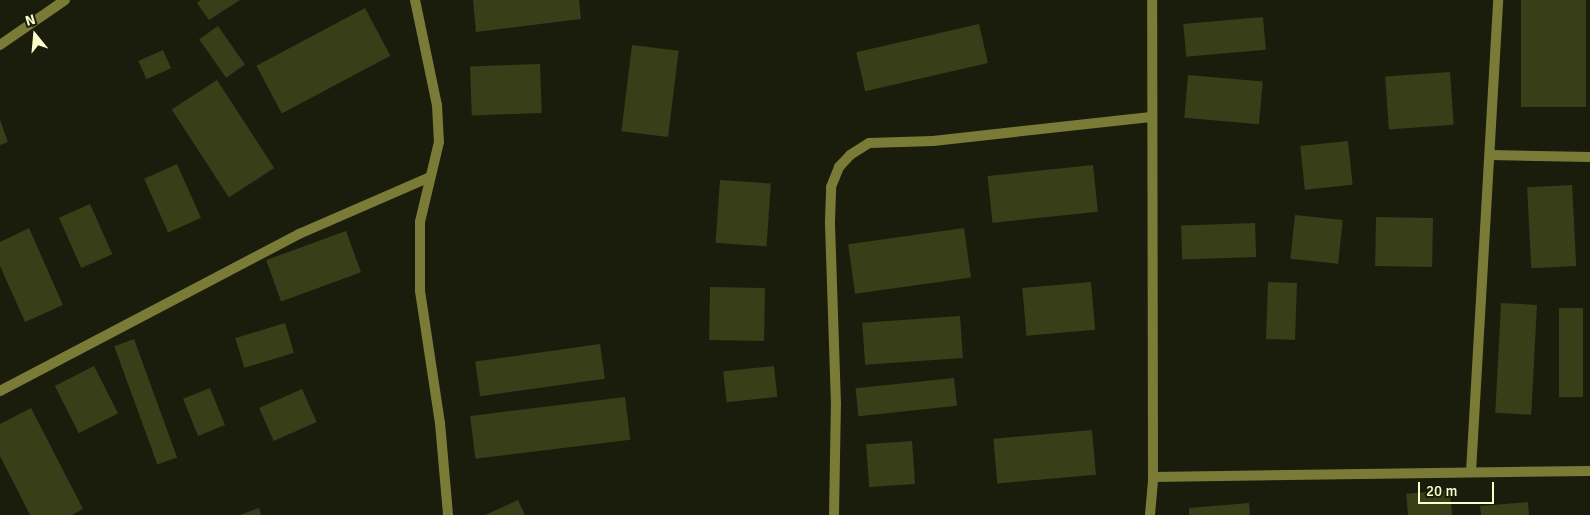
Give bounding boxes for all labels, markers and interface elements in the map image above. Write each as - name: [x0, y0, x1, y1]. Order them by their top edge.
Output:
- north arrow: [10, 10, 60, 60]
- text: N: [23, 11, 38, 30]
- scale bar: [1420, 472, 1496, 504]
- text: 20 m: [1426, 482, 1457, 500]

